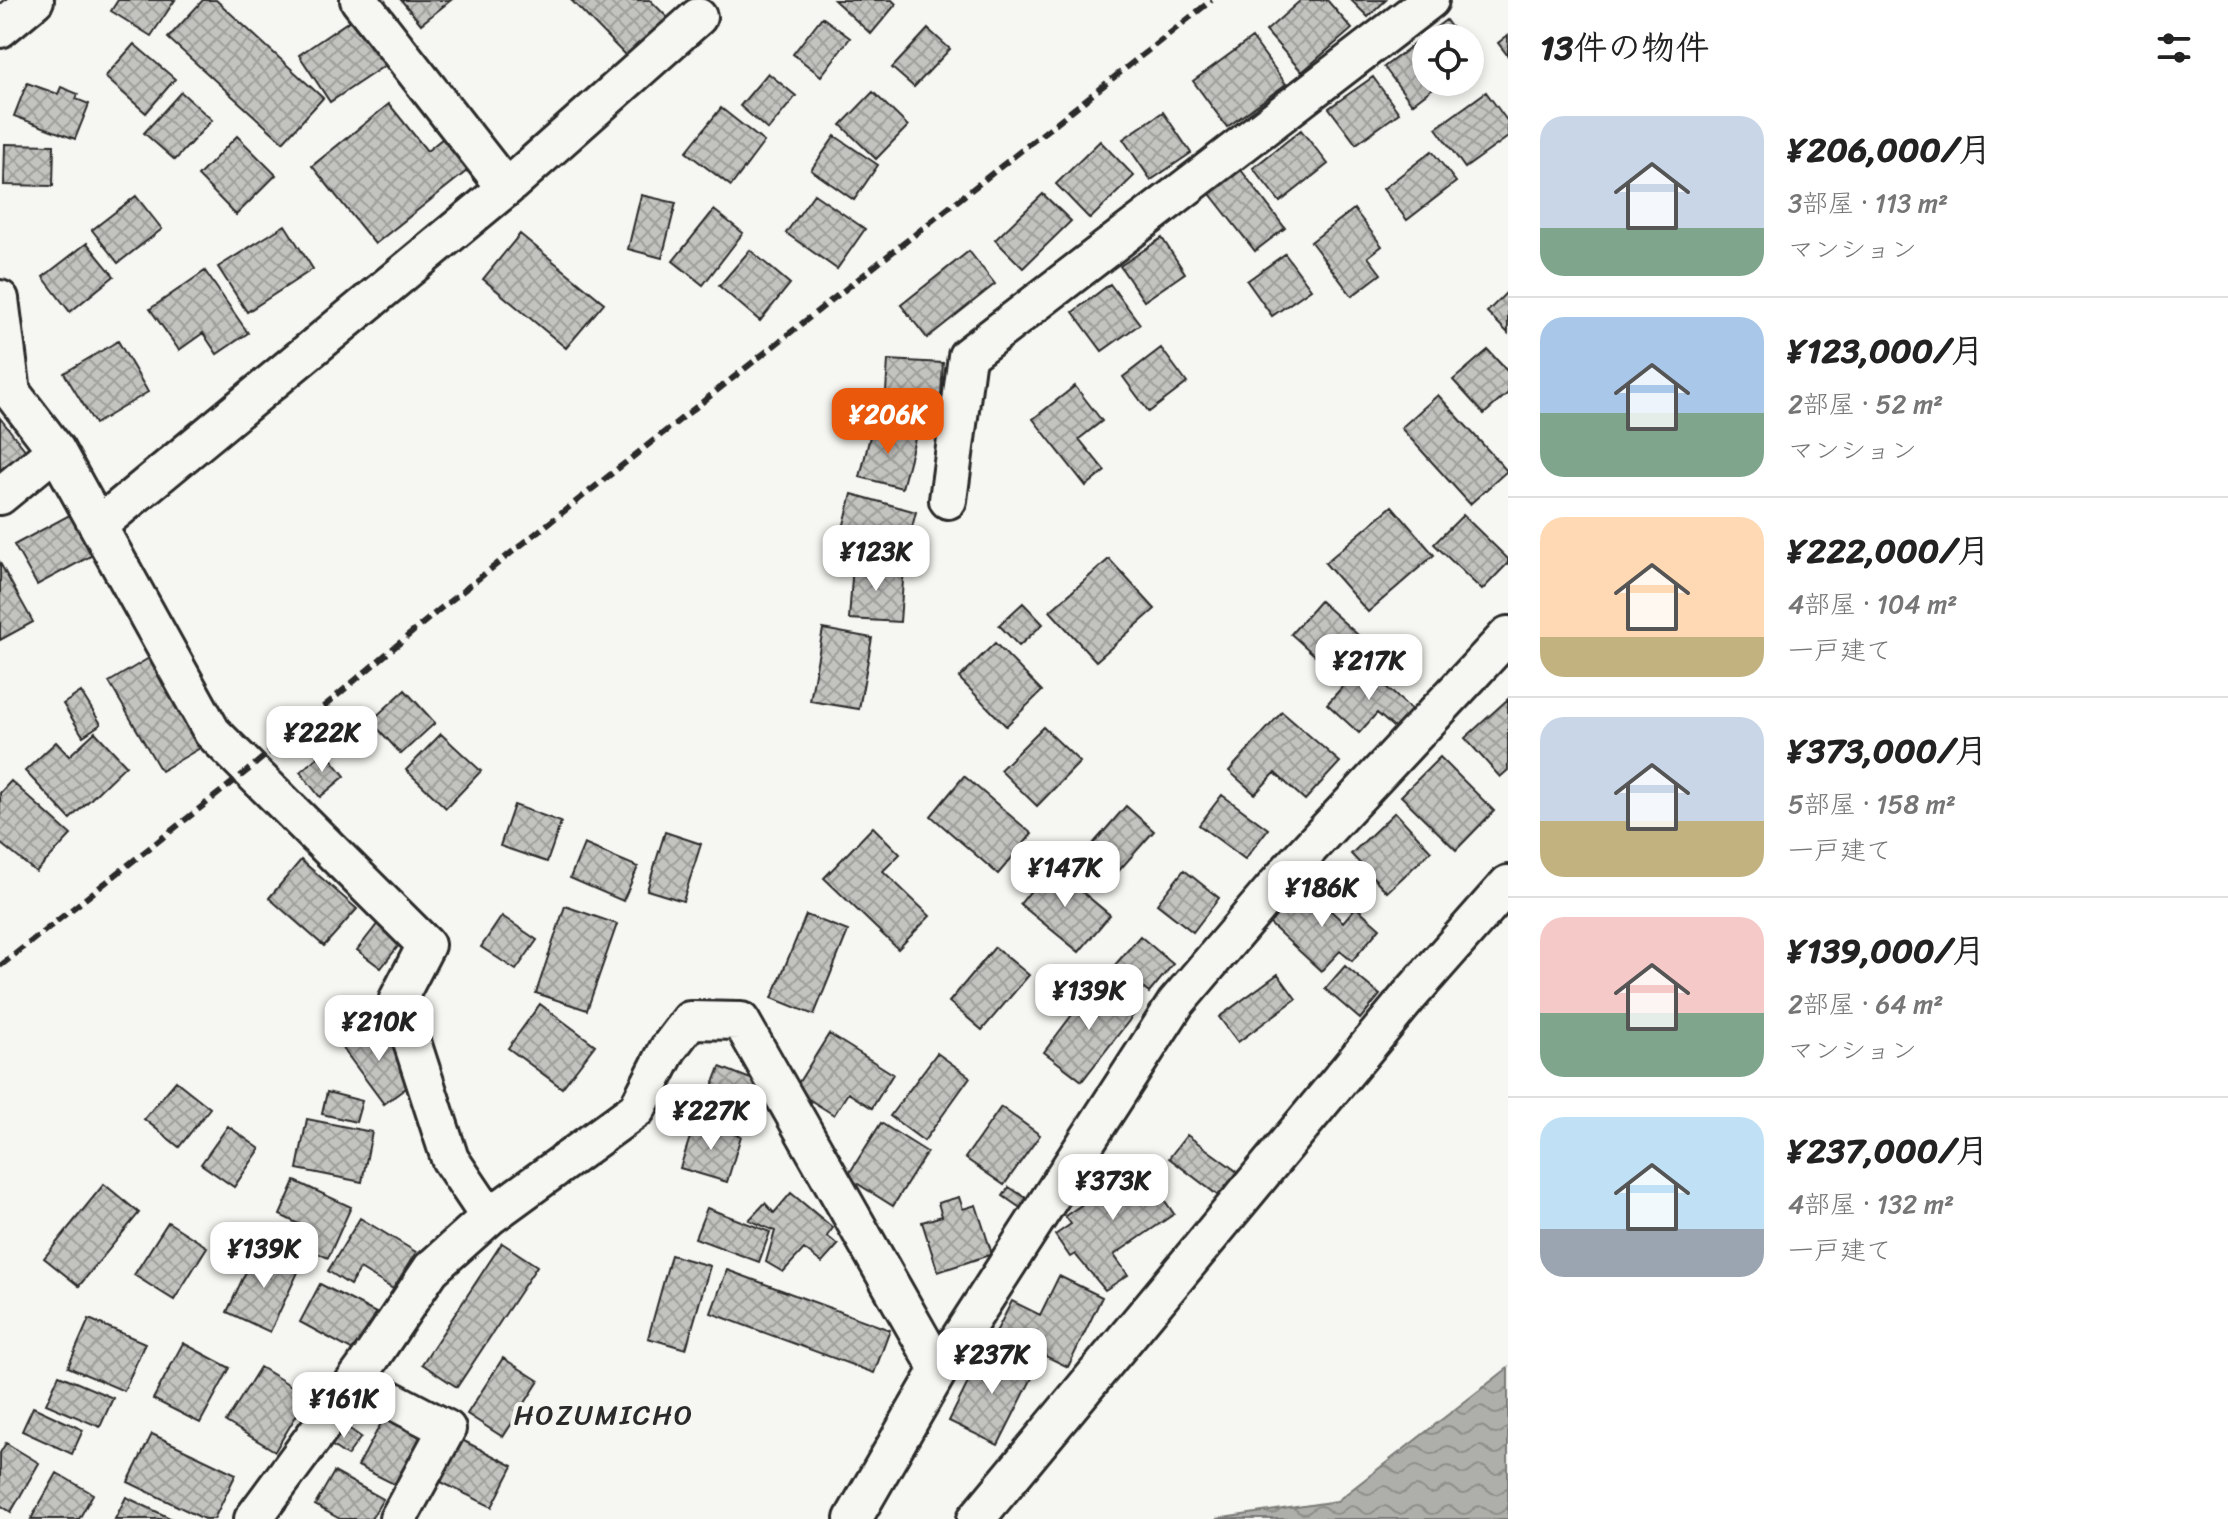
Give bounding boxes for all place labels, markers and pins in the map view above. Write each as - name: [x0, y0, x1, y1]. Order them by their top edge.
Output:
- pin: ¥206K: [832, 388, 944, 456]
- pin: ¥123K: [820, 525, 932, 593]
- pin: ¥217K: [1313, 634, 1425, 702]
- pin: ¥222K: [266, 706, 378, 774]
- pin: ¥147K: [1009, 841, 1121, 909]
- pin: ¥186K: [1266, 861, 1378, 929]
- pin: ¥139K: [1033, 964, 1145, 1032]
- pin: ¥210K: [323, 995, 435, 1063]
- pin: ¥227K: [655, 1084, 767, 1152]
- pin: ¥373K: [1057, 1154, 1169, 1222]
- pin: ¥139K: [208, 1222, 320, 1290]
- pin: ¥237K: [936, 1328, 1048, 1396]
- pin: ¥161K: [288, 1372, 400, 1440]

